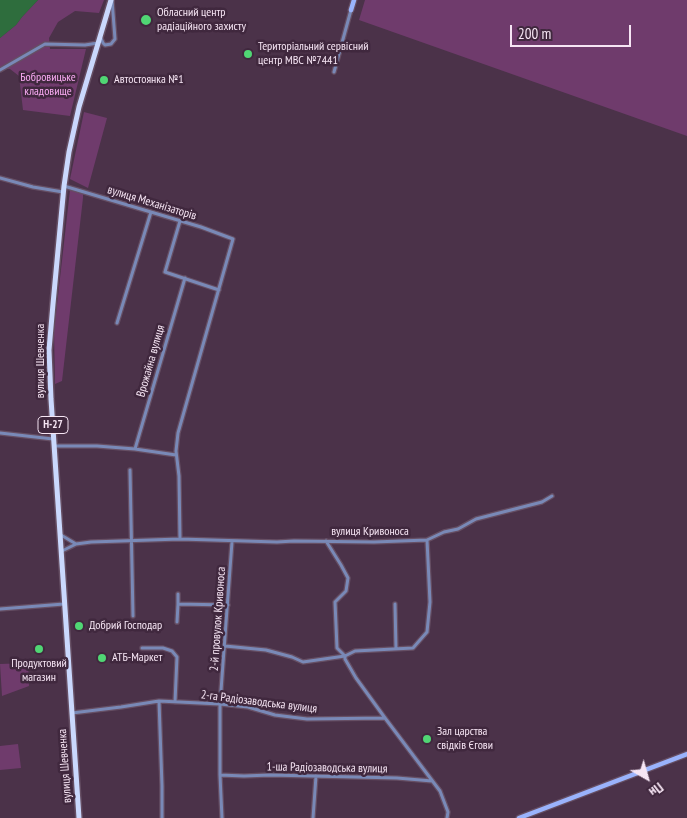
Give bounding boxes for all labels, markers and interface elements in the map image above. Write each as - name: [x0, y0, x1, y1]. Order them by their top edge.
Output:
- place label: Обласний центр радіаційного захисту: [157, 6, 246, 34]
- marker: Обласний центр радіаційного захисту: [139, 13, 153, 27]
- scale bar: [512, 15, 633, 47]
- text: 200 m: [518, 24, 551, 43]
- place label: Територіальний сервісний центр МВС №7441: [258, 40, 368, 68]
- marker: Територіальний сервісний центр МВС №7441: [242, 48, 254, 60]
- park label: Бобровицьке кладовище: [20, 71, 76, 99]
- place label: Автостоянка №1: [114, 73, 184, 87]
- marker: Автостоянка №1: [98, 74, 110, 86]
- street label: вулиця Механізаторів: [106, 183, 198, 223]
- street label: Врожайна вулиця: [134, 323, 168, 399]
- street label: вулиця Шевченка: [34, 324, 48, 398]
- road number: Н-27: [38, 416, 68, 434]
- street label: вулиця Кривоноса: [331, 525, 409, 539]
- street label: 2-й провулок Кривоноса: [207, 566, 229, 672]
- place label: Добрий Господар: [89, 619, 162, 633]
- marker: Добрий Господар: [73, 620, 85, 632]
- marker: Продуктовий магазин: [33, 643, 45, 655]
- place label: АТБ-Маркет: [112, 651, 162, 665]
- marker: АТБ-Маркет: [96, 652, 108, 664]
- place label: Продуктовий магазин: [11, 657, 67, 685]
- street label: 2-га Радіозаводська вулиця: [200, 688, 318, 716]
- place label: Зал царства свідків Єгови: [437, 725, 493, 753]
- street label: вулиця Шевченка: [55, 728, 75, 804]
- marker: Зал царства свідків Єгови: [421, 733, 433, 745]
- north arrow: [622, 753, 672, 803]
- street label: 1-ша Радіозаводська вулиця: [267, 760, 387, 776]
- text: Пн: [645, 779, 667, 801]

